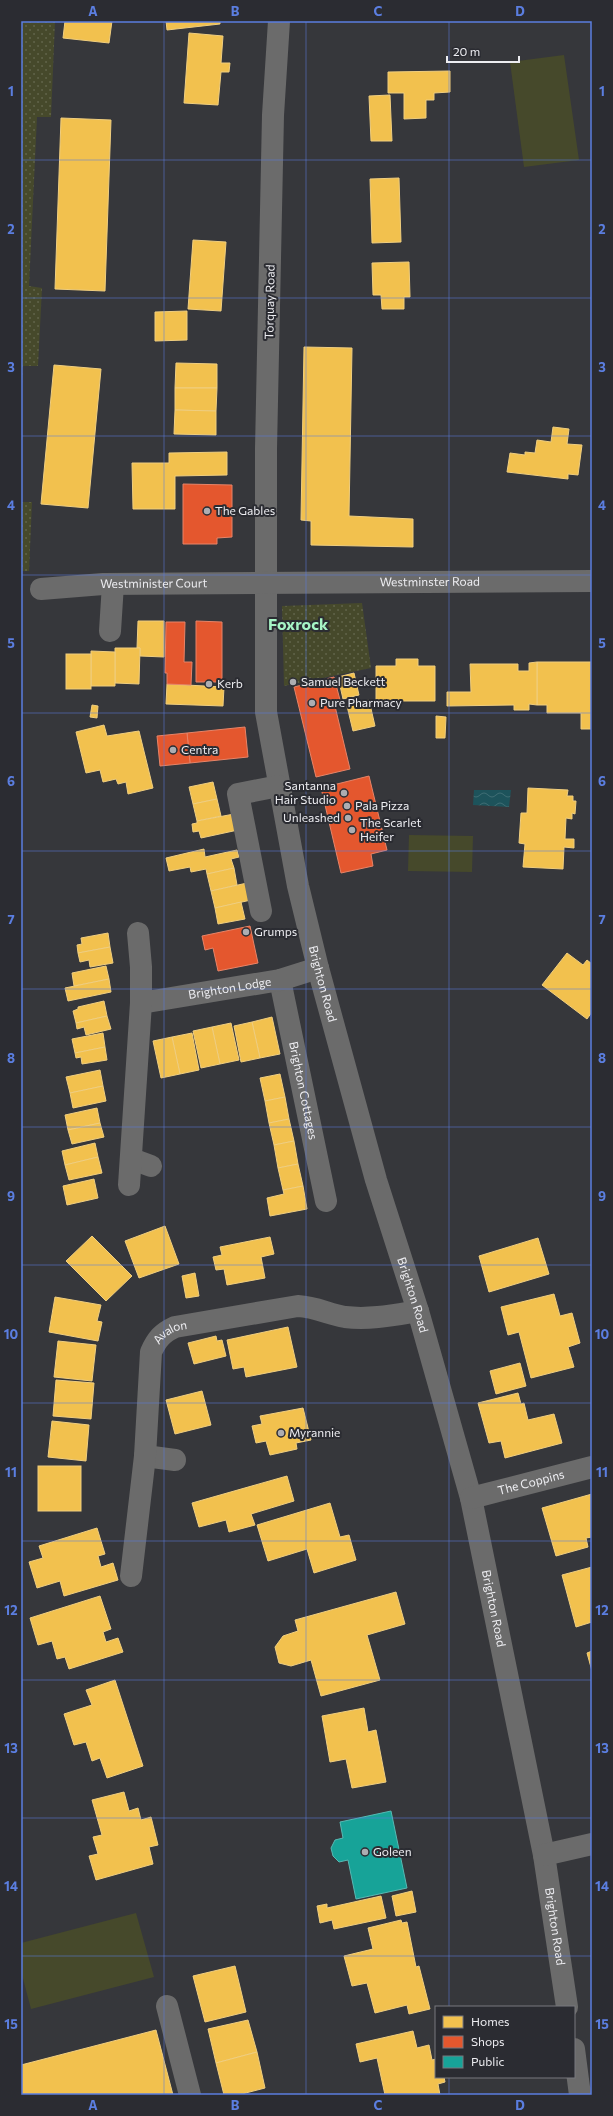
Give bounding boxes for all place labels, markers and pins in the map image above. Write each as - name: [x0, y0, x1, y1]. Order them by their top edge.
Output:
- place label: The Gables: [215, 503, 275, 517]
- marker: The Gables: [202, 506, 212, 516]
- place label: Samuel Beckett: [301, 674, 386, 688]
- place label: Kerb: [217, 676, 243, 690]
- marker: Samuel Beckett: [288, 677, 298, 687]
- marker: Kerb: [204, 679, 214, 689]
- place label: Pure Pharmacy: [320, 695, 402, 709]
- marker: Pure Pharmacy: [307, 698, 317, 708]
- place label: Centra: [181, 742, 218, 756]
- marker: Centra: [168, 745, 178, 755]
- place label: Santanna Hair Studio: [275, 778, 336, 806]
- marker: Santanna Hair Studio: [339, 788, 349, 798]
- place label: Pala Pizza: [355, 798, 409, 812]
- marker: Pala Pizza: [342, 801, 352, 811]
- place label: Unleashed: [283, 810, 340, 824]
- marker: Unleashed: [343, 813, 353, 823]
- place label: The Scarlet Heifer: [360, 815, 422, 843]
- marker: The Scarlet Heifer: [347, 825, 357, 835]
- place label: Grumps: [254, 924, 297, 938]
- marker: Grumps: [241, 927, 251, 937]
- place label: Myrannie: [289, 1425, 340, 1439]
- marker: Myrannie: [276, 1428, 286, 1438]
- place label: Goleen: [373, 1844, 412, 1858]
- marker: Goleen: [360, 1847, 370, 1857]

